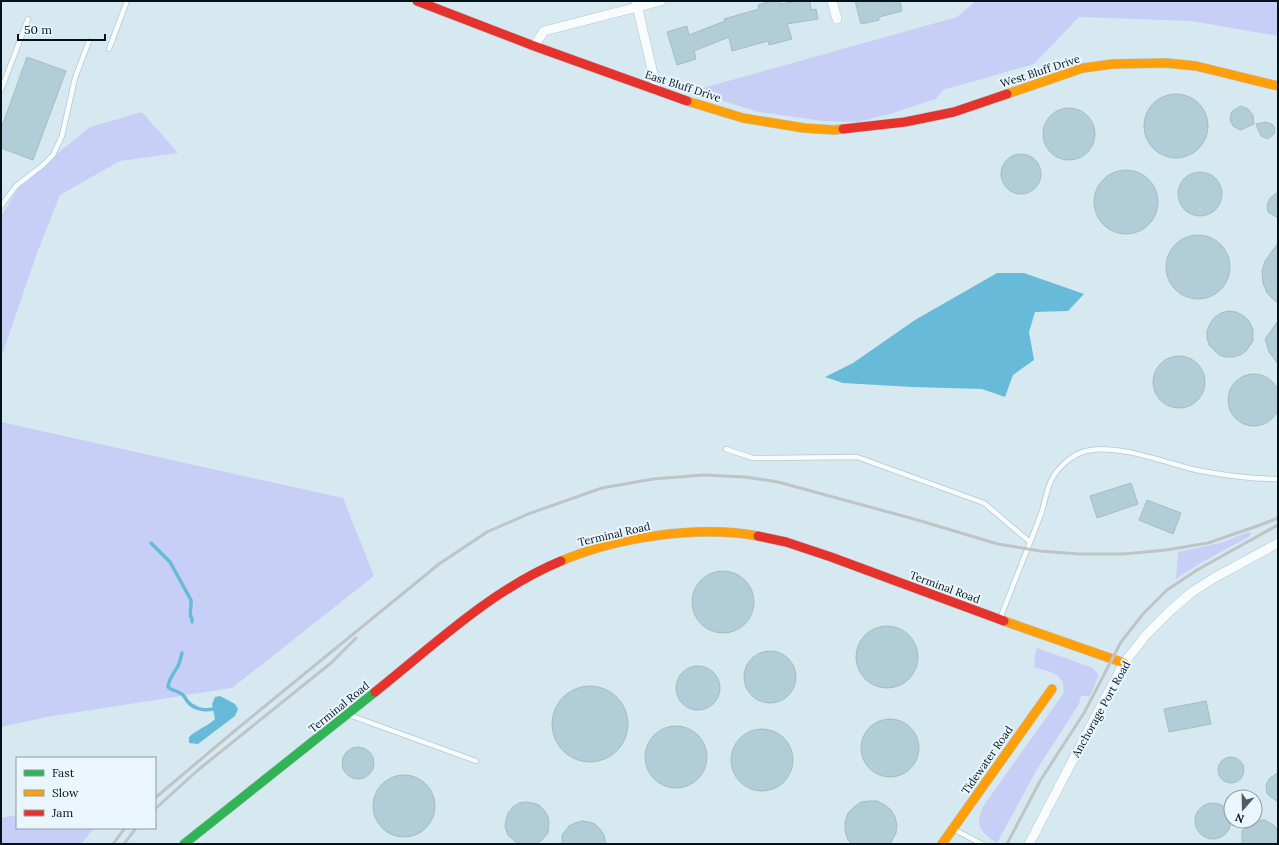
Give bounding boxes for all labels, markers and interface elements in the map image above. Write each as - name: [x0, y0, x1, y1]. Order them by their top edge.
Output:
- scale bar: [18, 16, 105, 42]
- text: 50 m: [24, 22, 52, 37]
- street label: West Bluff Drive: [998, 52, 1082, 90]
- street label: East Bluff Drive: [643, 67, 723, 105]
- street label: Terminal Road: [576, 519, 652, 549]
- street label: Terminal Road: [908, 568, 983, 606]
- street label: Anchorage Port Road: [1068, 658, 1134, 761]
- street label: Terminal Road: [306, 678, 372, 736]
- street label: Tidewater Road: [958, 723, 1016, 797]
- legend: [16, 757, 156, 829]
- text: Fast: [52, 765, 75, 780]
- text: Slow: [52, 785, 79, 800]
- north arrow: [1223, 789, 1263, 829]
- text: Jam: [51, 805, 73, 820]
- text: N: [1233, 810, 1246, 826]

